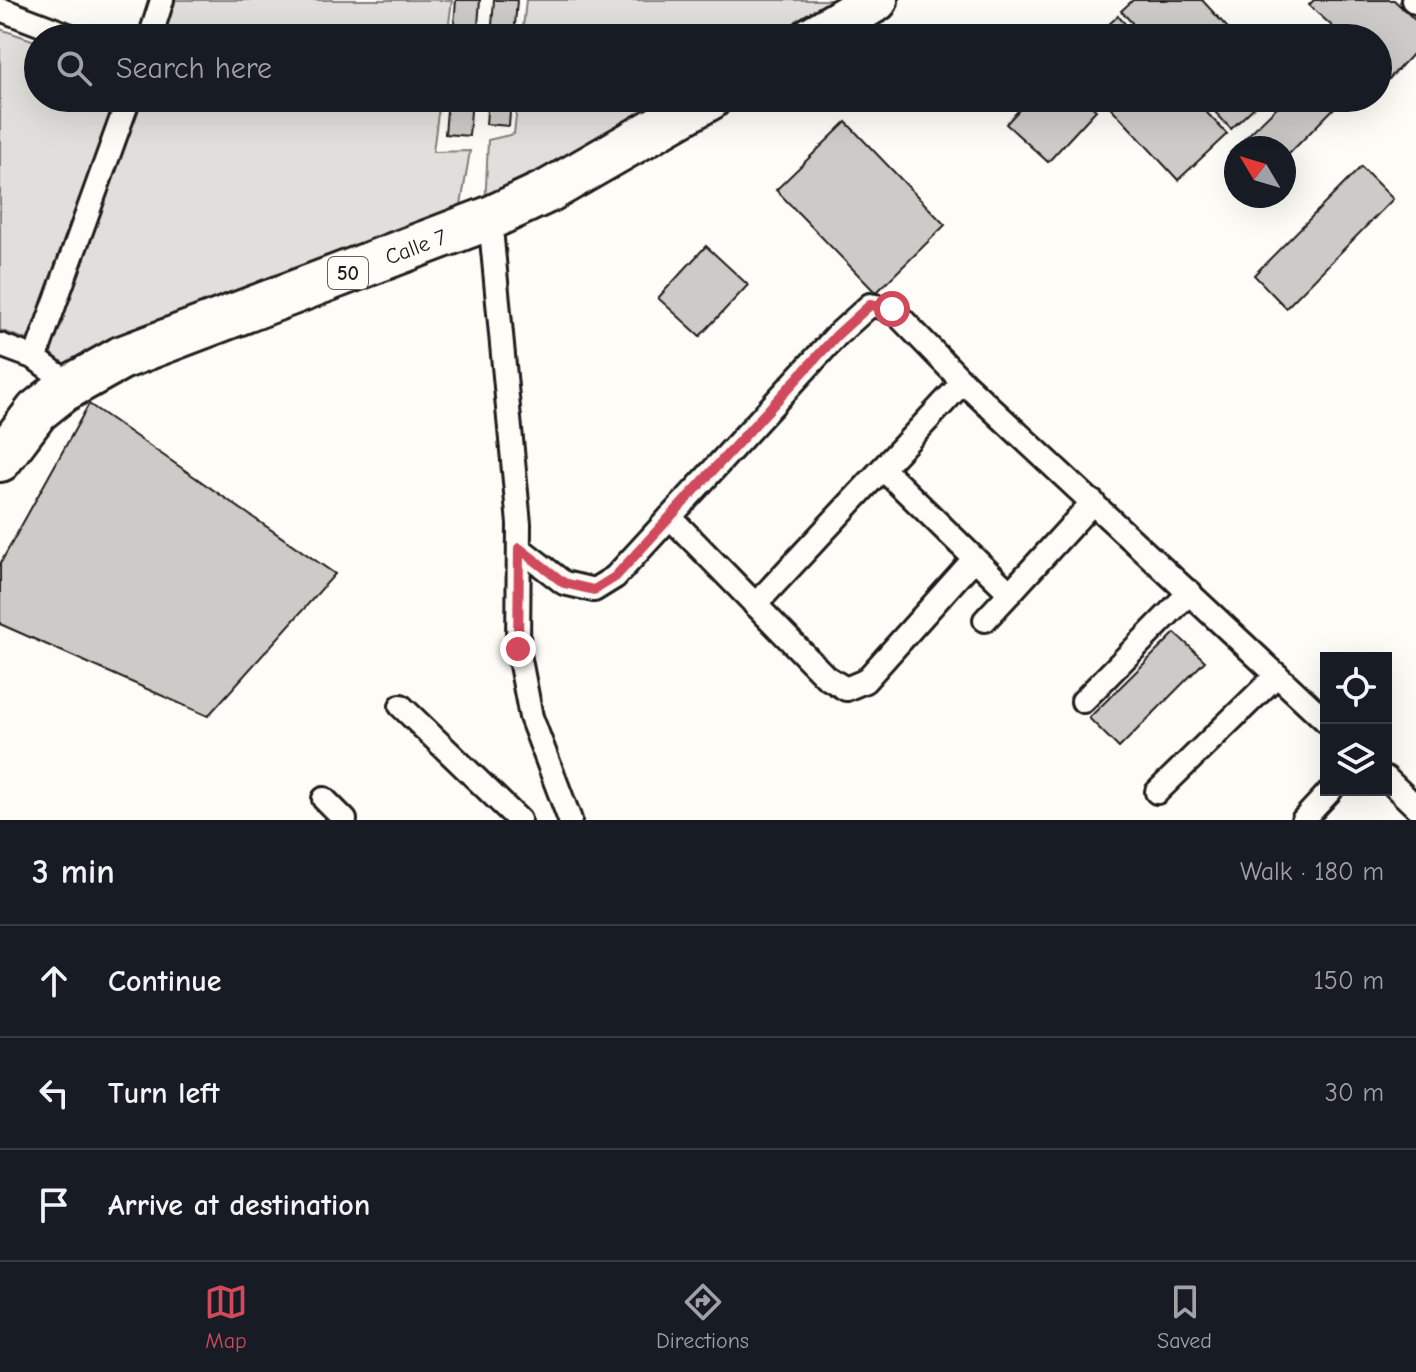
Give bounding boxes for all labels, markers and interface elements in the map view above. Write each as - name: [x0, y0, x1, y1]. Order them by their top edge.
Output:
- search box: [24, 24, 1392, 112]
- icon: search: [52, 46, 96, 90]
- text: Search here: [116, 51, 272, 86]
- north arrow: [1224, 136, 1296, 208]
- street label: Calle 7: [382, 224, 451, 271]
- road number: 50: [328, 257, 368, 289]
- route start: [874, 291, 910, 327]
- route end: [500, 631, 536, 667]
- map controls: [1320, 652, 1392, 796]
- button: locate: [1320, 652, 1392, 724]
- button: layers: [1320, 724, 1392, 796]
- text: 3 min: [32, 852, 115, 892]
- text: Walk · 180 m: [1240, 857, 1384, 887]
- icon: ahead: [32, 959, 76, 1003]
- text: Continue: [108, 964, 222, 999]
- text: 150 m: [1314, 966, 1384, 996]
- icon: left: [32, 1071, 76, 1115]
- text: Turn left: [108, 1076, 220, 1111]
- text: 30 m: [1325, 1078, 1384, 1108]
- icon: arrive: [32, 1183, 76, 1227]
- text: Arrive at destination: [108, 1188, 370, 1223]
- tab: Map: [204, 1280, 248, 1354]
- tab: Directions: [656, 1280, 749, 1354]
- tab: Saved: [1157, 1280, 1212, 1354]

